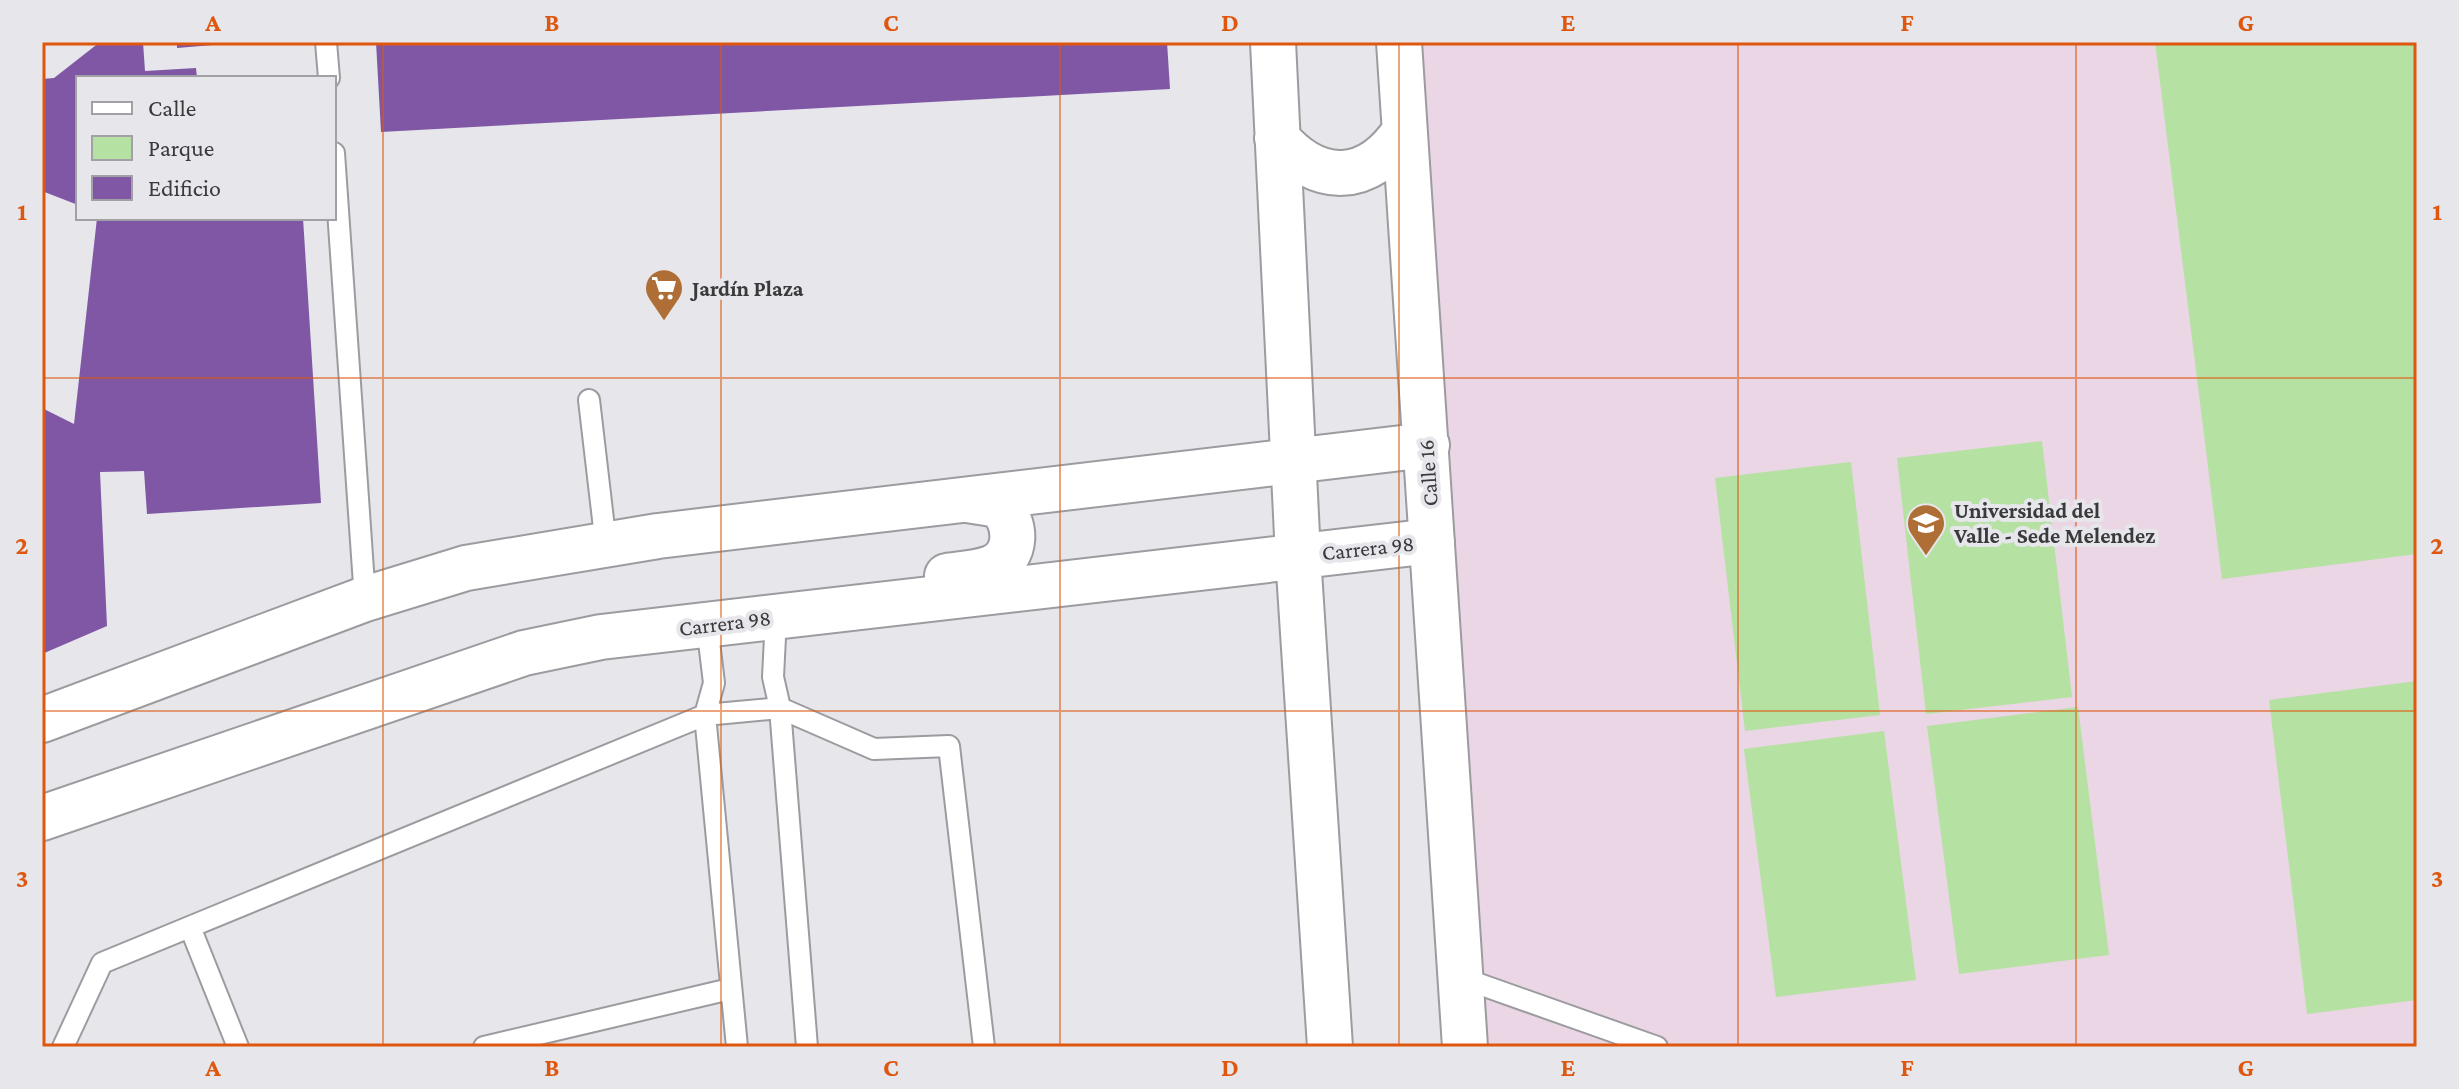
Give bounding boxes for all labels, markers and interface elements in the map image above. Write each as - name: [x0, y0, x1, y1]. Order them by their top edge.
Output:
- text: A: [204, 8, 221, 37]
- text: B: [544, 8, 560, 37]
- text: C: [883, 8, 899, 37]
- text: D: [1221, 8, 1239, 37]
- text: E: [1561, 8, 1576, 37]
- text: F: [1900, 8, 1914, 37]
- text: G: [2238, 8, 2254, 37]
- legend: [76, 76, 336, 220]
- text: Calle: [148, 94, 196, 121]
- text: Parque: [148, 134, 214, 161]
- text: Edificio: [148, 174, 221, 201]
- text: 1: [17, 197, 27, 226]
- text: 1: [2432, 197, 2442, 226]
- supermarket icon: Jardín Plaza: [643, 267, 685, 322]
- place label: Jardín Plaza: [690, 276, 804, 301]
- street label: Calle 16: [1413, 439, 1443, 507]
- place label: Universidad del Valle - Sede Melendez: [1953, 498, 2155, 548]
- school or university icon: Universidad del Valle - Sede Melendez: [1905, 502, 1947, 557]
- text: 2: [15, 531, 29, 560]
- street label: Carrera 98: [1321, 531, 1415, 565]
- text: 2: [2430, 531, 2444, 560]
- street label: Carrera 98: [678, 605, 772, 641]
- text: 3: [16, 864, 28, 893]
- text: 3: [2431, 864, 2443, 893]
- text: A: [204, 1053, 221, 1082]
- text: B: [544, 1053, 560, 1082]
- text: C: [883, 1053, 899, 1082]
- text: D: [1221, 1053, 1239, 1082]
- text: E: [1561, 1053, 1576, 1082]
- text: F: [1900, 1053, 1914, 1082]
- text: G: [2238, 1053, 2254, 1082]

